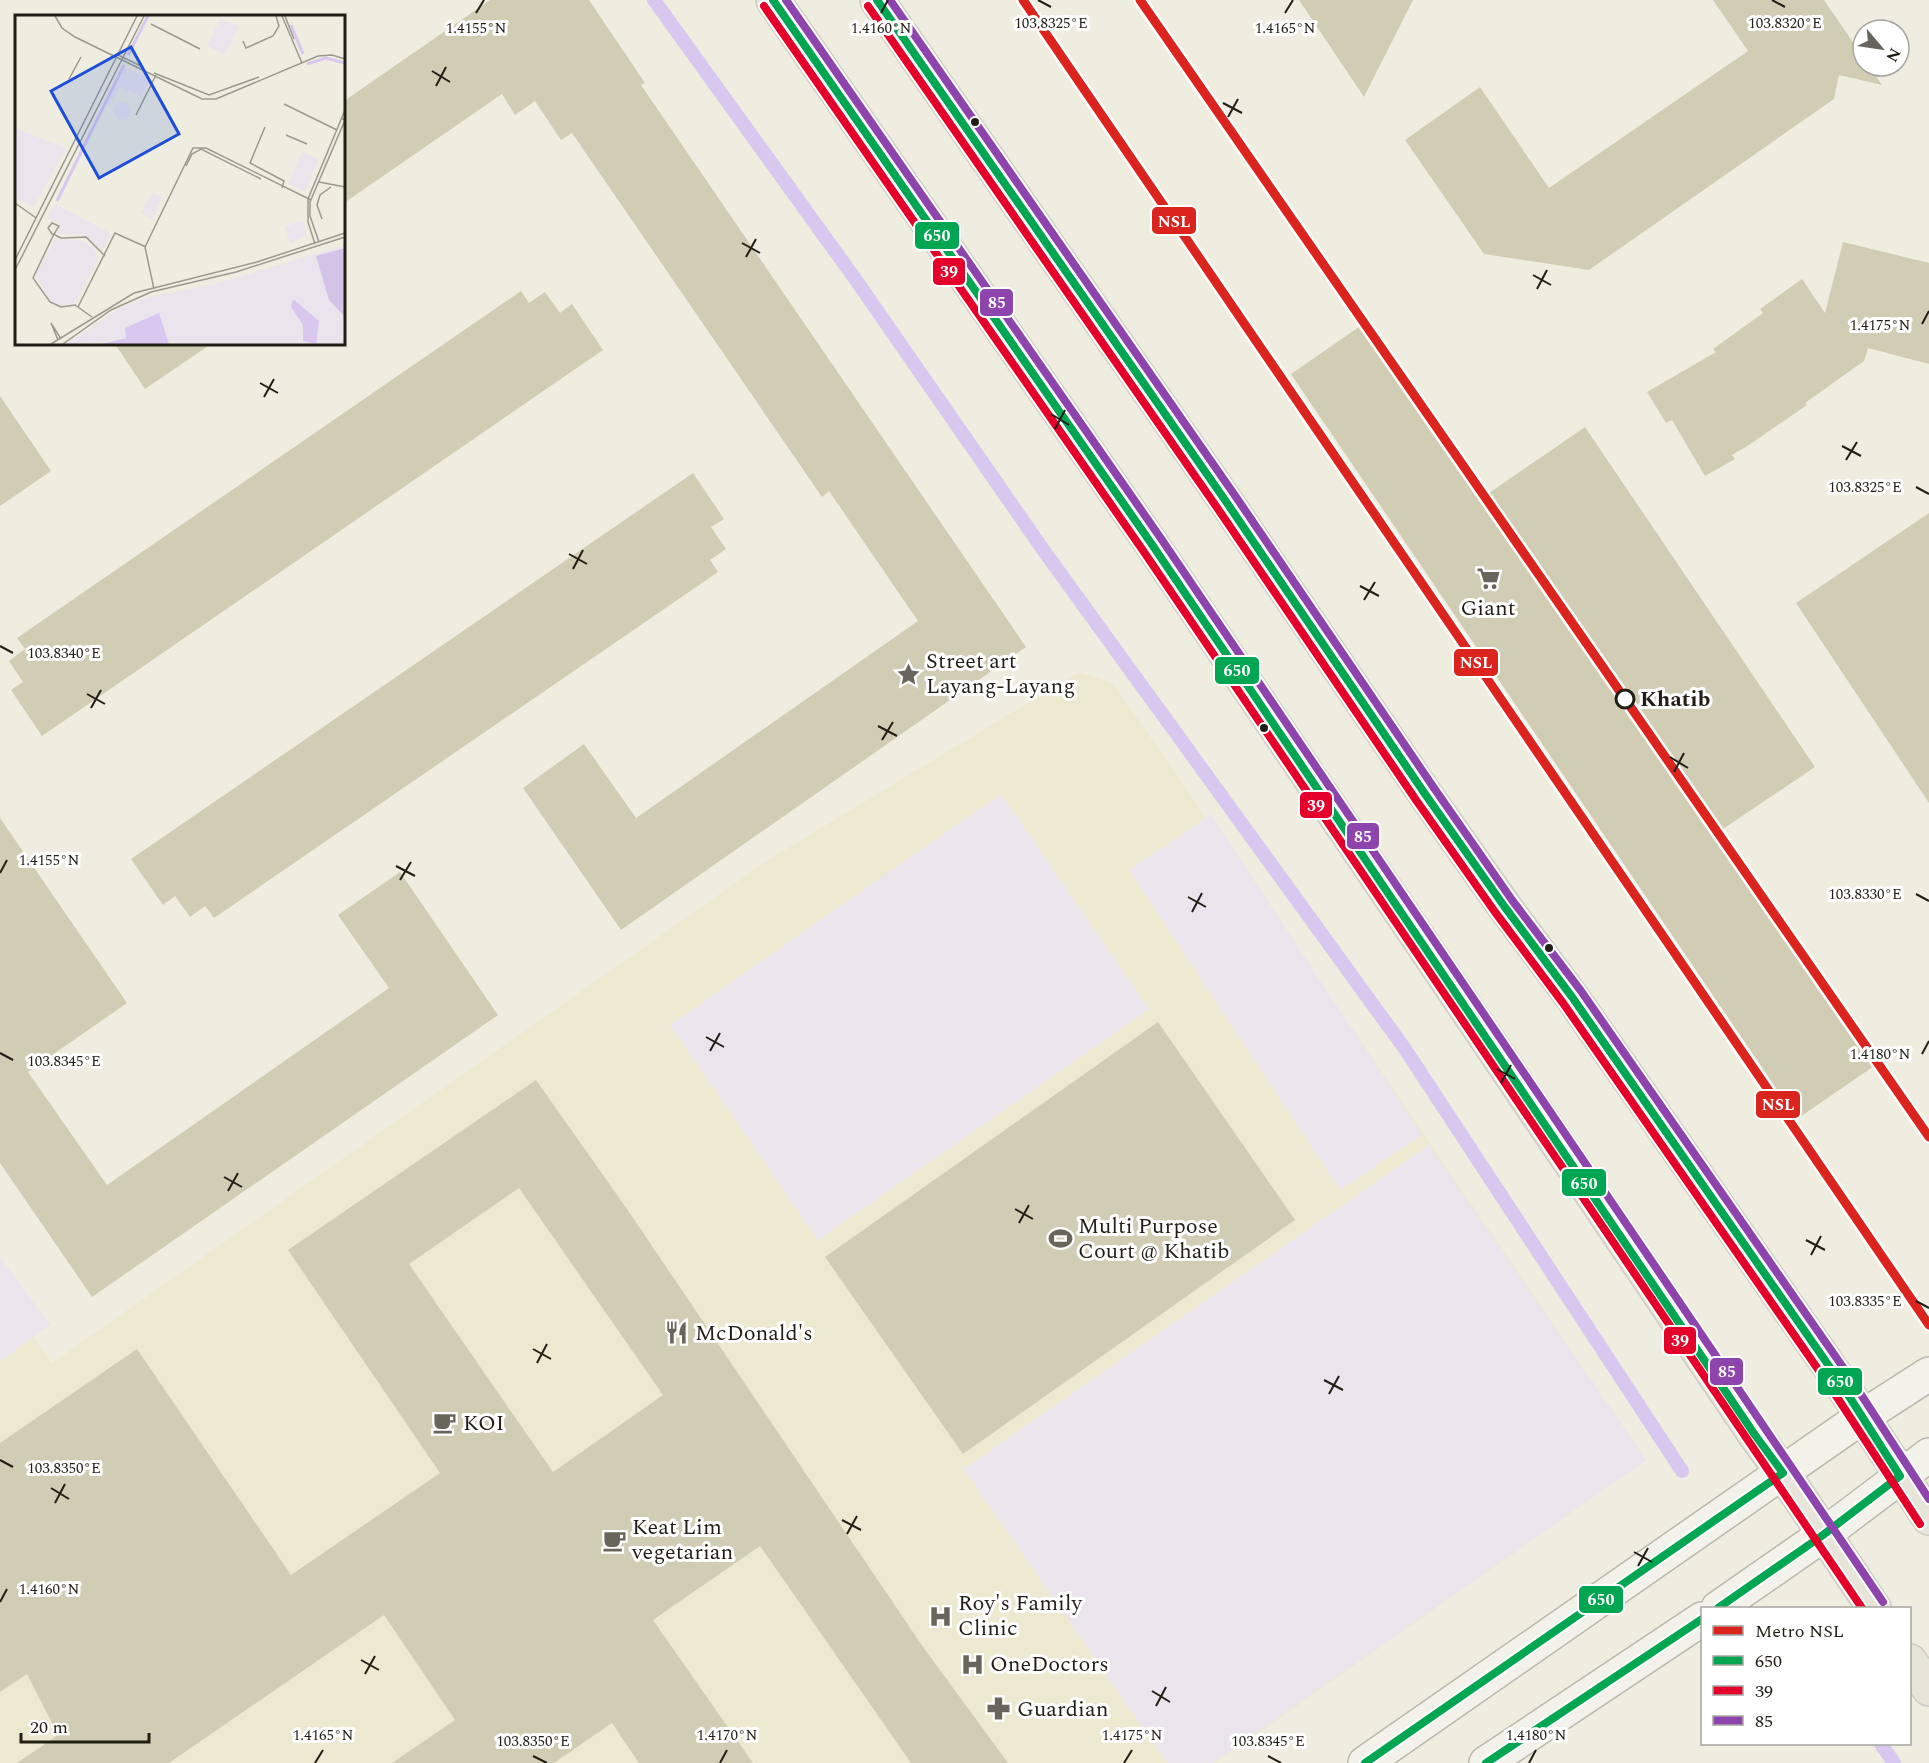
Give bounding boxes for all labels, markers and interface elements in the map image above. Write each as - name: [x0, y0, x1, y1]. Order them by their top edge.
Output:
- text: 103.8325°E: [1014, 12, 1088, 35]
- text: 103.8320°E: [1748, 12, 1822, 35]
- inset map: [15, 15, 345, 345]
- text: 1.4155°N: [446, 17, 506, 40]
- text: 1.4160°N: [851, 17, 911, 40]
- text: 1.4165°N: [1255, 17, 1315, 40]
- north arrow: [1851, 18, 1911, 78]
- text: N: [1880, 43, 1907, 66]
- unlabelled marker: [969, 116, 981, 128]
- line badge: NSL: [1151, 206, 1197, 235]
- text: NSL: [1158, 210, 1190, 234]
- line badge: 650: [914, 221, 960, 250]
- text: 650: [924, 224, 950, 248]
- line badge: 39: [932, 257, 966, 286]
- text: 39: [940, 260, 958, 284]
- line badge: 85: [979, 288, 1014, 317]
- text: 85: [988, 291, 1006, 315]
- text: 1.4175°N: [1850, 314, 1910, 337]
- text: 103.8325°E: [1828, 476, 1902, 499]
- supermarket icon: Giant: [1475, 566, 1501, 592]
- place label: Giant: [1460, 592, 1516, 625]
- text: 103.8340°E: [27, 642, 101, 665]
- place label: Street art Layang-Layang: [926, 645, 1075, 703]
- line badge: NSL: [1453, 648, 1499, 677]
- text: NSL: [1460, 651, 1492, 675]
- line badge: 650: [1214, 656, 1260, 685]
- text: 650: [1224, 659, 1250, 683]
- place icon: Street art Layang-Layang: [895, 661, 921, 687]
- place label: Khatib: [1640, 683, 1711, 716]
- marker: Khatib: [1615, 689, 1635, 709]
- unlabelled marker: [1258, 722, 1270, 734]
- line badge: 39: [1299, 791, 1333, 819]
- text: 39: [1307, 794, 1325, 818]
- line badge: 85: [1346, 822, 1380, 850]
- text: 85: [1354, 825, 1372, 849]
- text: 1.4155°N: [19, 849, 79, 872]
- text: 103.8330°E: [1828, 883, 1902, 906]
- unlabelled marker: [1543, 942, 1555, 954]
- text: 1.4180°N: [1850, 1043, 1910, 1066]
- text: 103.8345°E: [27, 1050, 101, 1073]
- line badge: NSL: [1755, 1090, 1801, 1119]
- text: NSL: [1762, 1093, 1794, 1117]
- line badge: 650: [1561, 1168, 1607, 1197]
- text: 650: [1571, 1172, 1597, 1196]
- place label: Multi Purpose Court @ Khatib: [1078, 1210, 1229, 1268]
- sports icon: Multi Purpose Court @ Khatib: [1047, 1226, 1073, 1252]
- text: 103.8335°E: [1828, 1290, 1902, 1313]
- place label: McDonald's: [695, 1317, 813, 1350]
- restaurant icon: McDonald's: [664, 1320, 690, 1346]
- line badge: 39: [1663, 1326, 1697, 1355]
- text: 39: [1671, 1329, 1689, 1353]
- line badge: 85: [1709, 1357, 1744, 1386]
- text: 85: [1718, 1360, 1736, 1384]
- line badge: 650: [1817, 1367, 1863, 1396]
- text: 650: [1827, 1370, 1853, 1394]
- place label: KOI: [463, 1407, 504, 1440]
- cafe icon: KOI: [432, 1410, 458, 1436]
- text: 103.8350°E: [27, 1457, 101, 1480]
- place label: Keat Lim vegetarian: [631, 1511, 733, 1569]
- cafe icon: Keat Lim vegetarian: [601, 1527, 627, 1553]
- text: 1.4160°N: [19, 1578, 79, 1601]
- line badge: 650: [1578, 1585, 1624, 1614]
- place label: Roy's Family Clinic: [958, 1587, 1083, 1645]
- text: 650: [1588, 1588, 1614, 1612]
- hospital icon: Roy's Family Clinic: [927, 1603, 953, 1629]
- legend: [1701, 1607, 1911, 1745]
- text: Metro NSL: [1755, 1618, 1844, 1645]
- place label: OneDoctors: [990, 1648, 1109, 1681]
- text: 650: [1755, 1648, 1782, 1675]
- hospital icon: OneDoctors: [959, 1651, 985, 1677]
- text: 39: [1755, 1678, 1773, 1705]
- place label: Guardian: [1017, 1693, 1108, 1726]
- pharmacy icon: Guardian: [986, 1696, 1012, 1722]
- scale bar: [21, 1706, 148, 1744]
- text: 85: [1755, 1708, 1773, 1735]
- text: 20 m: [30, 1714, 68, 1741]
- text: 1.4165°N: [293, 1724, 353, 1747]
- text: 1.4170°N: [697, 1724, 757, 1747]
- text: 1.4175°N: [1102, 1724, 1162, 1747]
- text: 1.4180°N: [1506, 1724, 1566, 1747]
- text: 103.8350°E: [496, 1730, 570, 1753]
- text: 103.8345°E: [1231, 1730, 1305, 1753]

